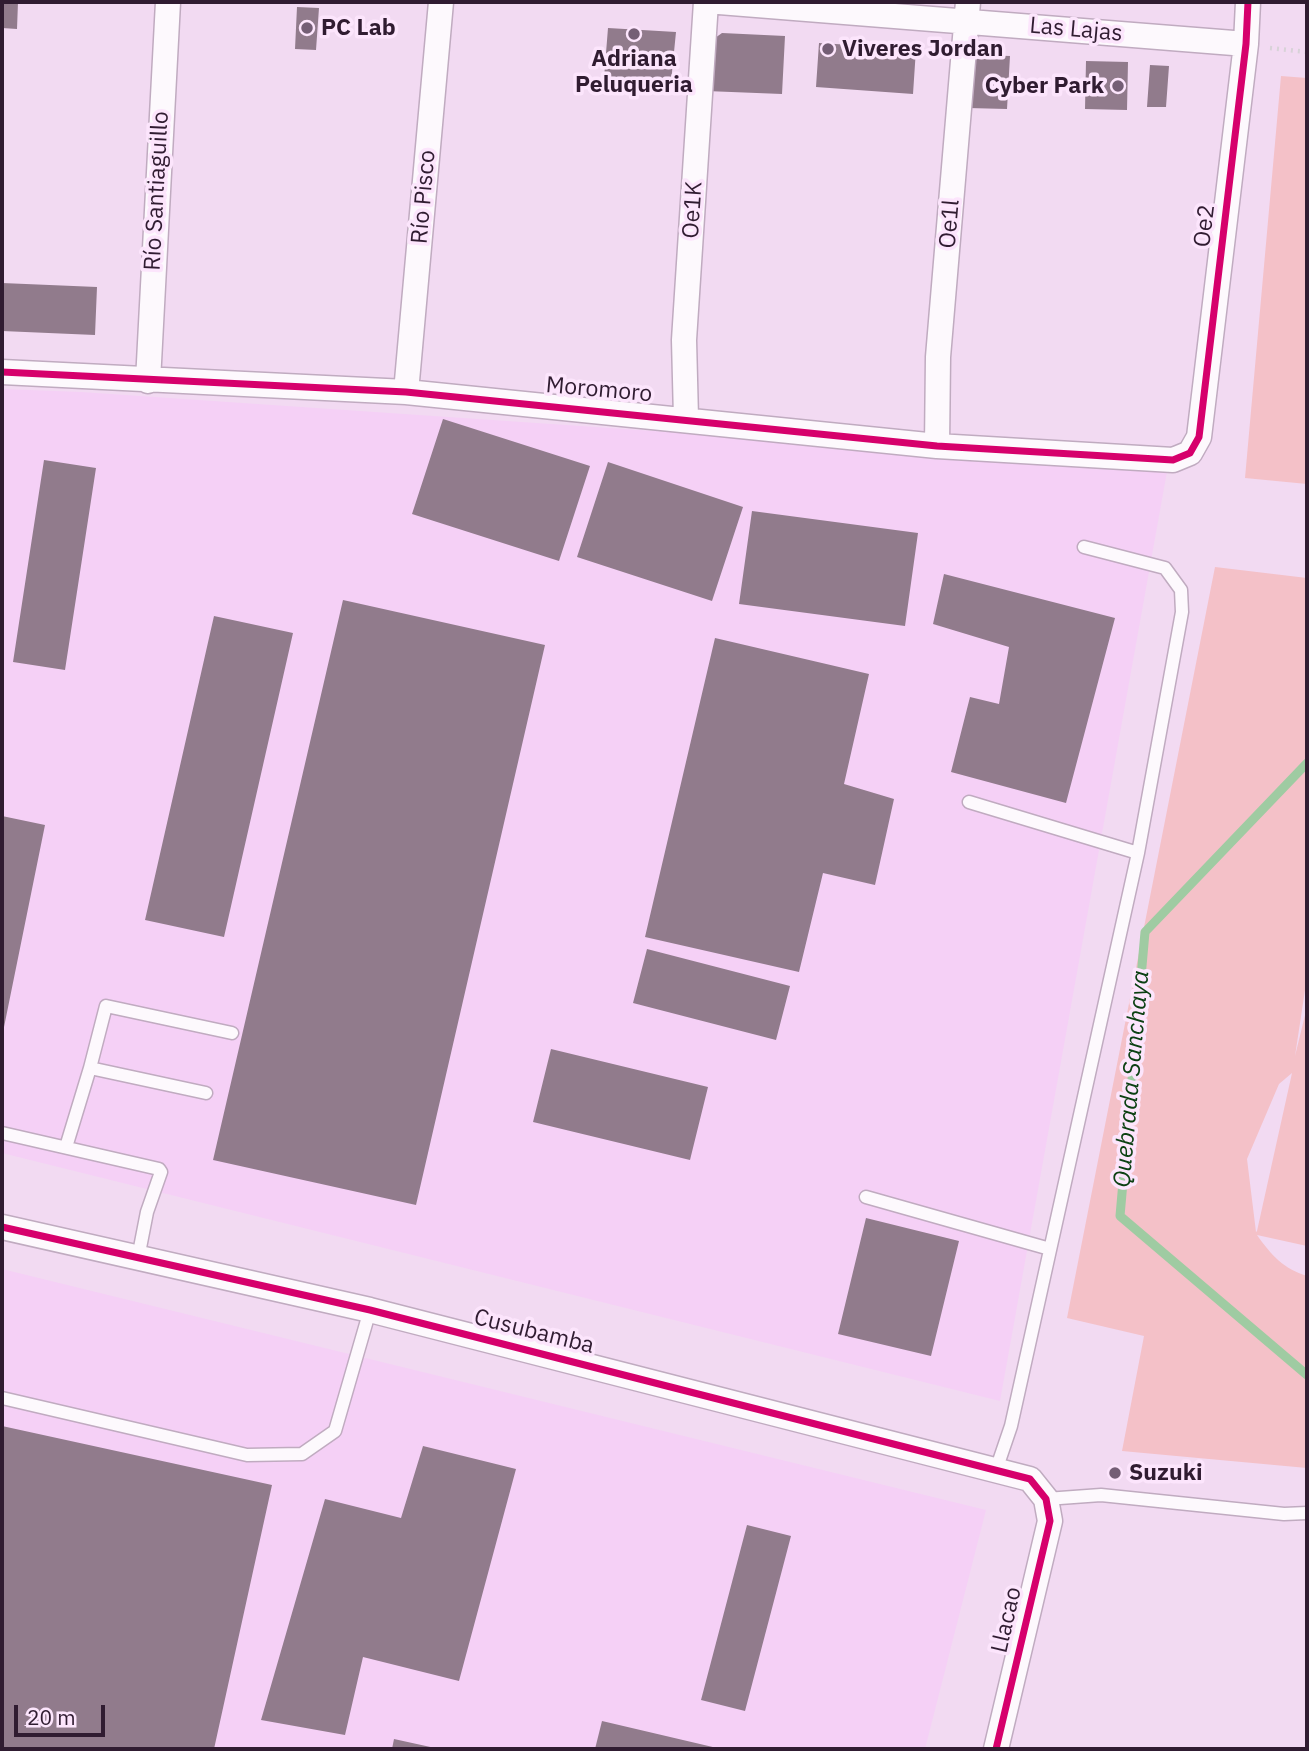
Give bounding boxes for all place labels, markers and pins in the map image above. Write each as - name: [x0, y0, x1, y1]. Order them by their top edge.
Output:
- place label: PC Lab: [321, 14, 396, 42]
- marker: PC Lab: [299, 20, 315, 36]
- marker: Adriana Peluqueria: [626, 26, 642, 42]
- place label: Viveres Jordan: [842, 35, 1004, 63]
- marker: Viveres Jordan: [820, 41, 836, 57]
- place label: Adriana Peluqueria: [575, 45, 693, 99]
- place label: Cyber Park: [985, 72, 1104, 100]
- marker: Cyber Park: [1110, 78, 1126, 94]
- place label: Suzuki: [1129, 1459, 1203, 1487]
- marker: Suzuki: [1107, 1465, 1123, 1481]

